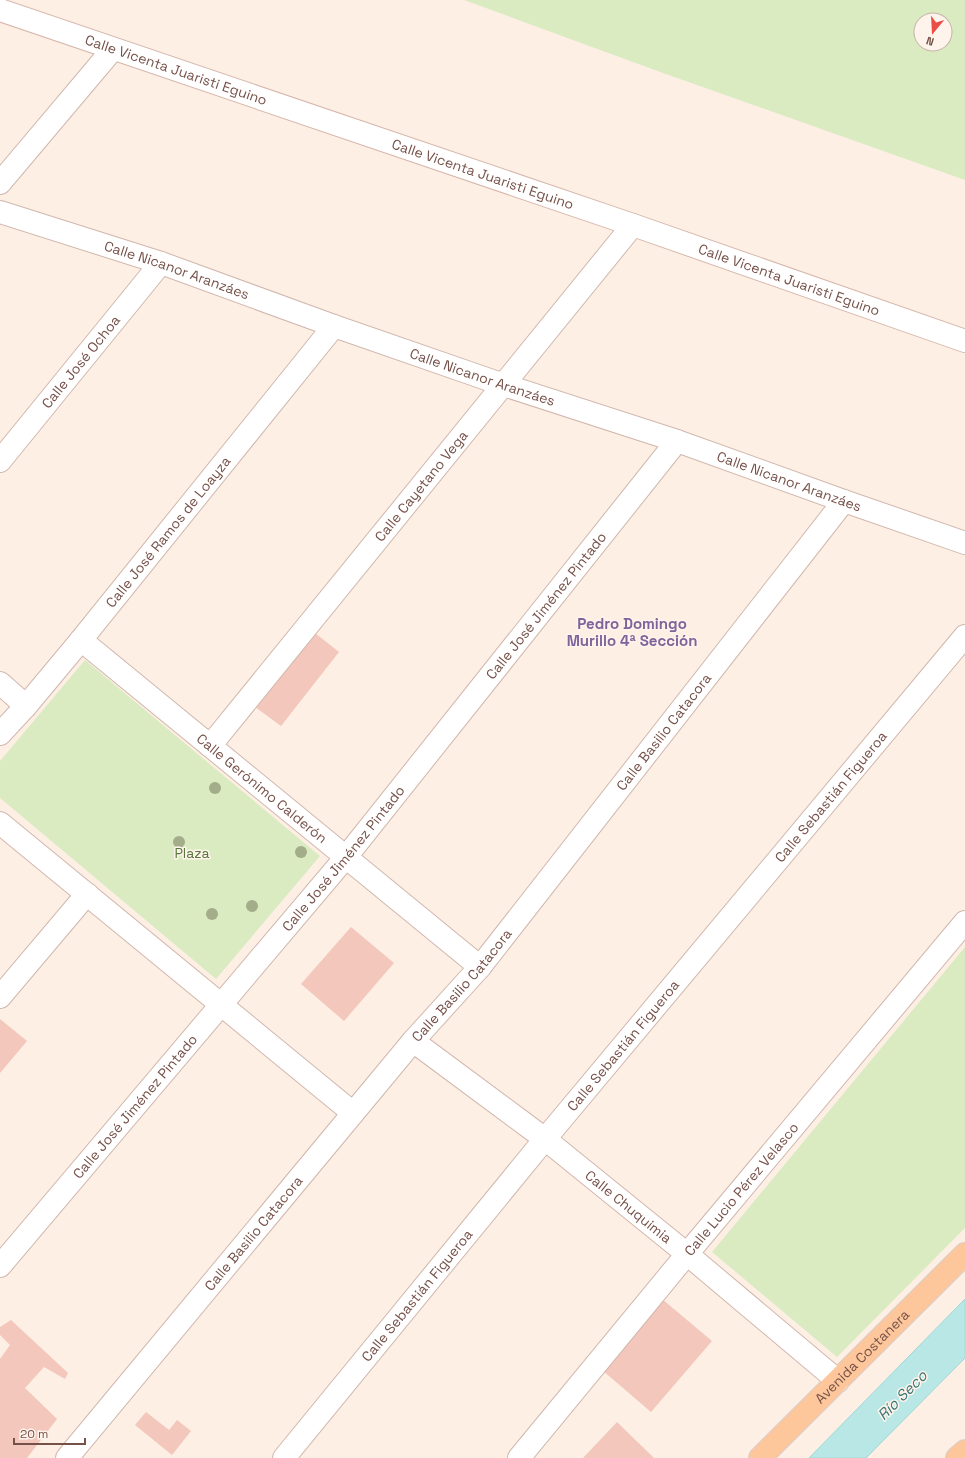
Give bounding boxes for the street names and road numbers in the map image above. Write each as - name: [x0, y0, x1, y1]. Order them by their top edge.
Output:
- street label: Calle Vicenta Juaristi Eguino: [83, 31, 269, 109]
- street label: Calle Vicenta Juaristi Eguino: [390, 135, 576, 213]
- street label: Calle Nicanor Aranzáes: [102, 237, 252, 303]
- street label: Calle Vicenta Juaristi Eguino: [696, 240, 882, 320]
- street label: Calle José Ochoa: [38, 311, 124, 412]
- street label: Calle Nicanor Aranzáes: [407, 344, 557, 410]
- street label: Calle Cayetano Vega: [371, 427, 472, 545]
- street label: Calle Nicanor Aranzáes: [714, 447, 864, 515]
- street label: Calle José Ramos de Loayza: [102, 452, 235, 611]
- street label: Calle José Jiménez Pintado: [482, 528, 610, 683]
- street label: Calle Basilio Catacora: [612, 670, 715, 794]
- street label: Calle Sebastián Figueroa: [771, 727, 891, 866]
- street label: Calle Gerónimo Calderón: [193, 730, 331, 847]
- street label: Calle José Jiménez Pintado: [278, 782, 409, 935]
- street label: Calle Basilio Catacora: [408, 925, 516, 1045]
- street label: Calle Sebastián Figueroa: [563, 976, 683, 1115]
- street label: Calle José Jiménez Pintado: [69, 1031, 201, 1182]
- street label: Calle Lucio Pérez Velasco: [680, 1119, 802, 1259]
- street label: Calle Chuquimia: [582, 1166, 676, 1247]
- street label: Calle Basilio Catacora: [201, 1172, 306, 1294]
- street label: Calle Sebastián Figueroa: [358, 1226, 476, 1365]
- street label: Avenida Costanera: [811, 1306, 913, 1407]

